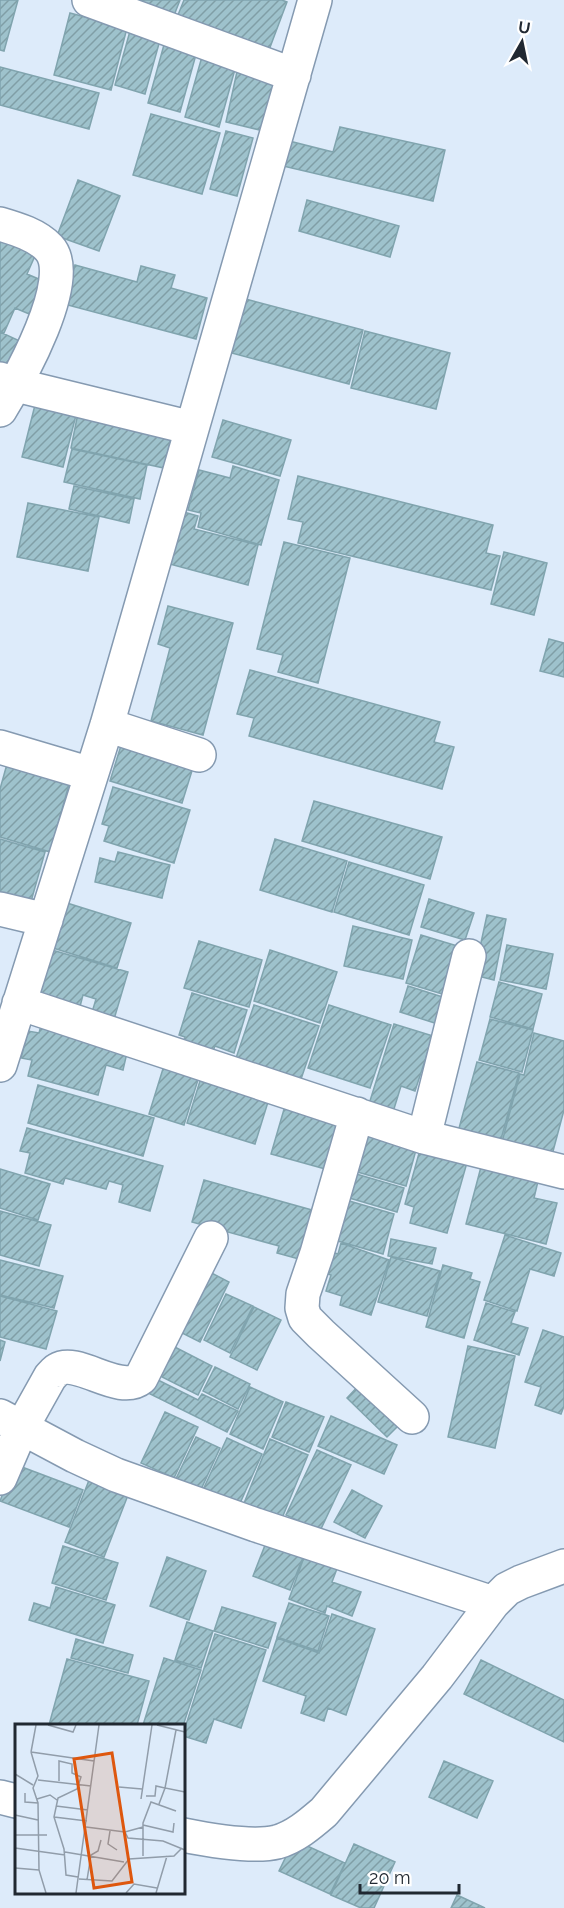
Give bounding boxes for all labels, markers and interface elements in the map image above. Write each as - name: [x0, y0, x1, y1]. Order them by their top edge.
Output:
- north arrow: [492, 12, 552, 72]
- text: U: [517, 17, 532, 38]
- inset map: [15, 1724, 184, 1893]
- scale bar: [360, 1857, 459, 1895]
- text: 20 m: [369, 1867, 411, 1888]

